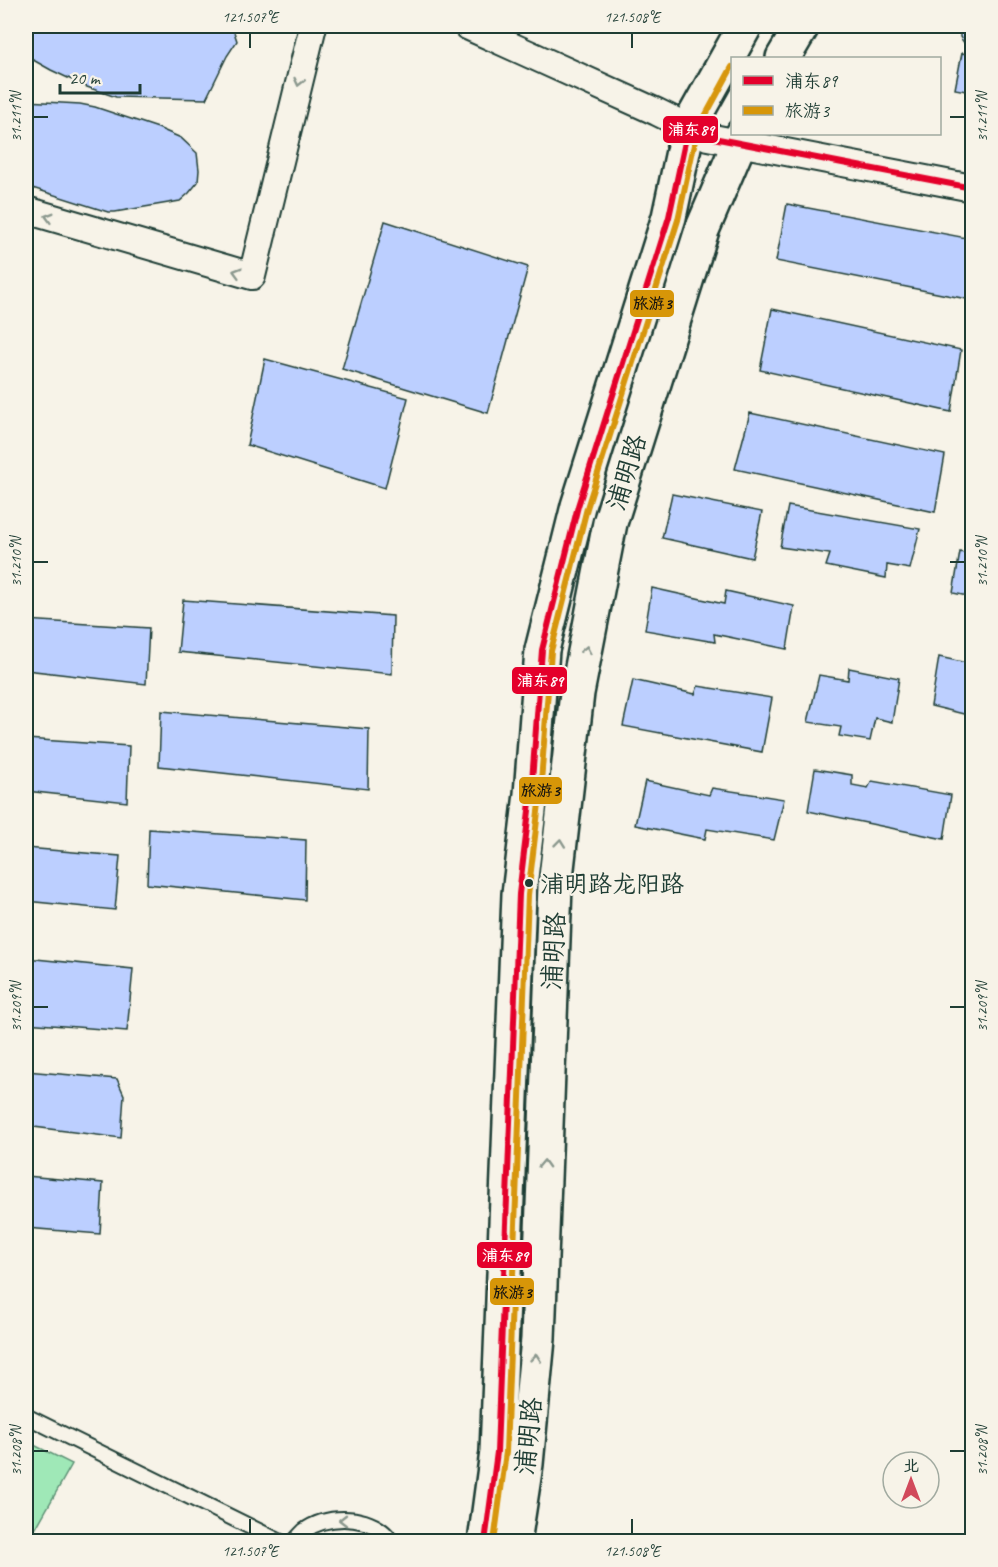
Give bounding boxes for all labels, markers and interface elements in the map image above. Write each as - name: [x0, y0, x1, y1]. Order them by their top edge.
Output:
- text: 121.507°E: [222, 8, 280, 27]
- text: 121.508°E: [604, 8, 662, 27]
- scale bar: [60, 57, 140, 95]
- legend: [731, 57, 941, 135]
- text: 20 m: [69, 67, 102, 89]
- text: 浦东89: [785, 70, 839, 92]
- one-way arrow: [293, 77, 306, 87]
- text: 31.211°N: [7, 89, 26, 142]
- text: 31.211°N: [973, 89, 992, 142]
- text: 旅游3: [785, 100, 831, 122]
- line badge: 浦东89: [662, 115, 719, 144]
- text: 浦东89: [668, 120, 716, 140]
- one-way arrow: [44, 212, 55, 224]
- one-way arrow: [232, 266, 242, 279]
- line badge: 旅游3: [629, 289, 675, 318]
- text: 旅游3: [632, 294, 673, 314]
- street label: 浦明路: [599, 430, 654, 514]
- text: 31.210°N: [7, 534, 26, 587]
- text: 31.210°N: [973, 534, 992, 587]
- one-way arrow: [579, 645, 592, 655]
- line badge: 浦东89: [511, 666, 568, 695]
- text: 浦东89: [517, 671, 565, 691]
- line badge: 旅游3: [518, 776, 563, 805]
- text: 旅游3: [520, 781, 561, 801]
- one-way arrow: [554, 839, 566, 848]
- place label: 浦明路龙阳路: [540, 869, 684, 899]
- marker: 浦明路龙阳路: [523, 877, 535, 889]
- street label: 浦明路: [535, 911, 572, 991]
- text: 31.209°N: [7, 979, 26, 1032]
- text: 31.209°N: [973, 979, 992, 1032]
- one-way arrow: [538, 1159, 551, 1168]
- line badge: 浦东89: [476, 1241, 533, 1269]
- text: 浦东89: [482, 1246, 530, 1266]
- line badge: 旅游3: [489, 1277, 535, 1306]
- text: 旅游3: [492, 1283, 533, 1303]
- one-way arrow: [529, 1354, 542, 1363]
- street label: 浦明路: [508, 1396, 549, 1477]
- text: 31.208°N: [7, 1423, 26, 1476]
- text: 31.208°N: [973, 1423, 992, 1476]
- north arrow: [881, 1450, 941, 1510]
- text: 北: [903, 1456, 919, 1476]
- one-way arrow: [339, 1514, 348, 1526]
- text: 121.507°E: [222, 1542, 280, 1561]
- text: 121.508°E: [604, 1542, 662, 1561]

